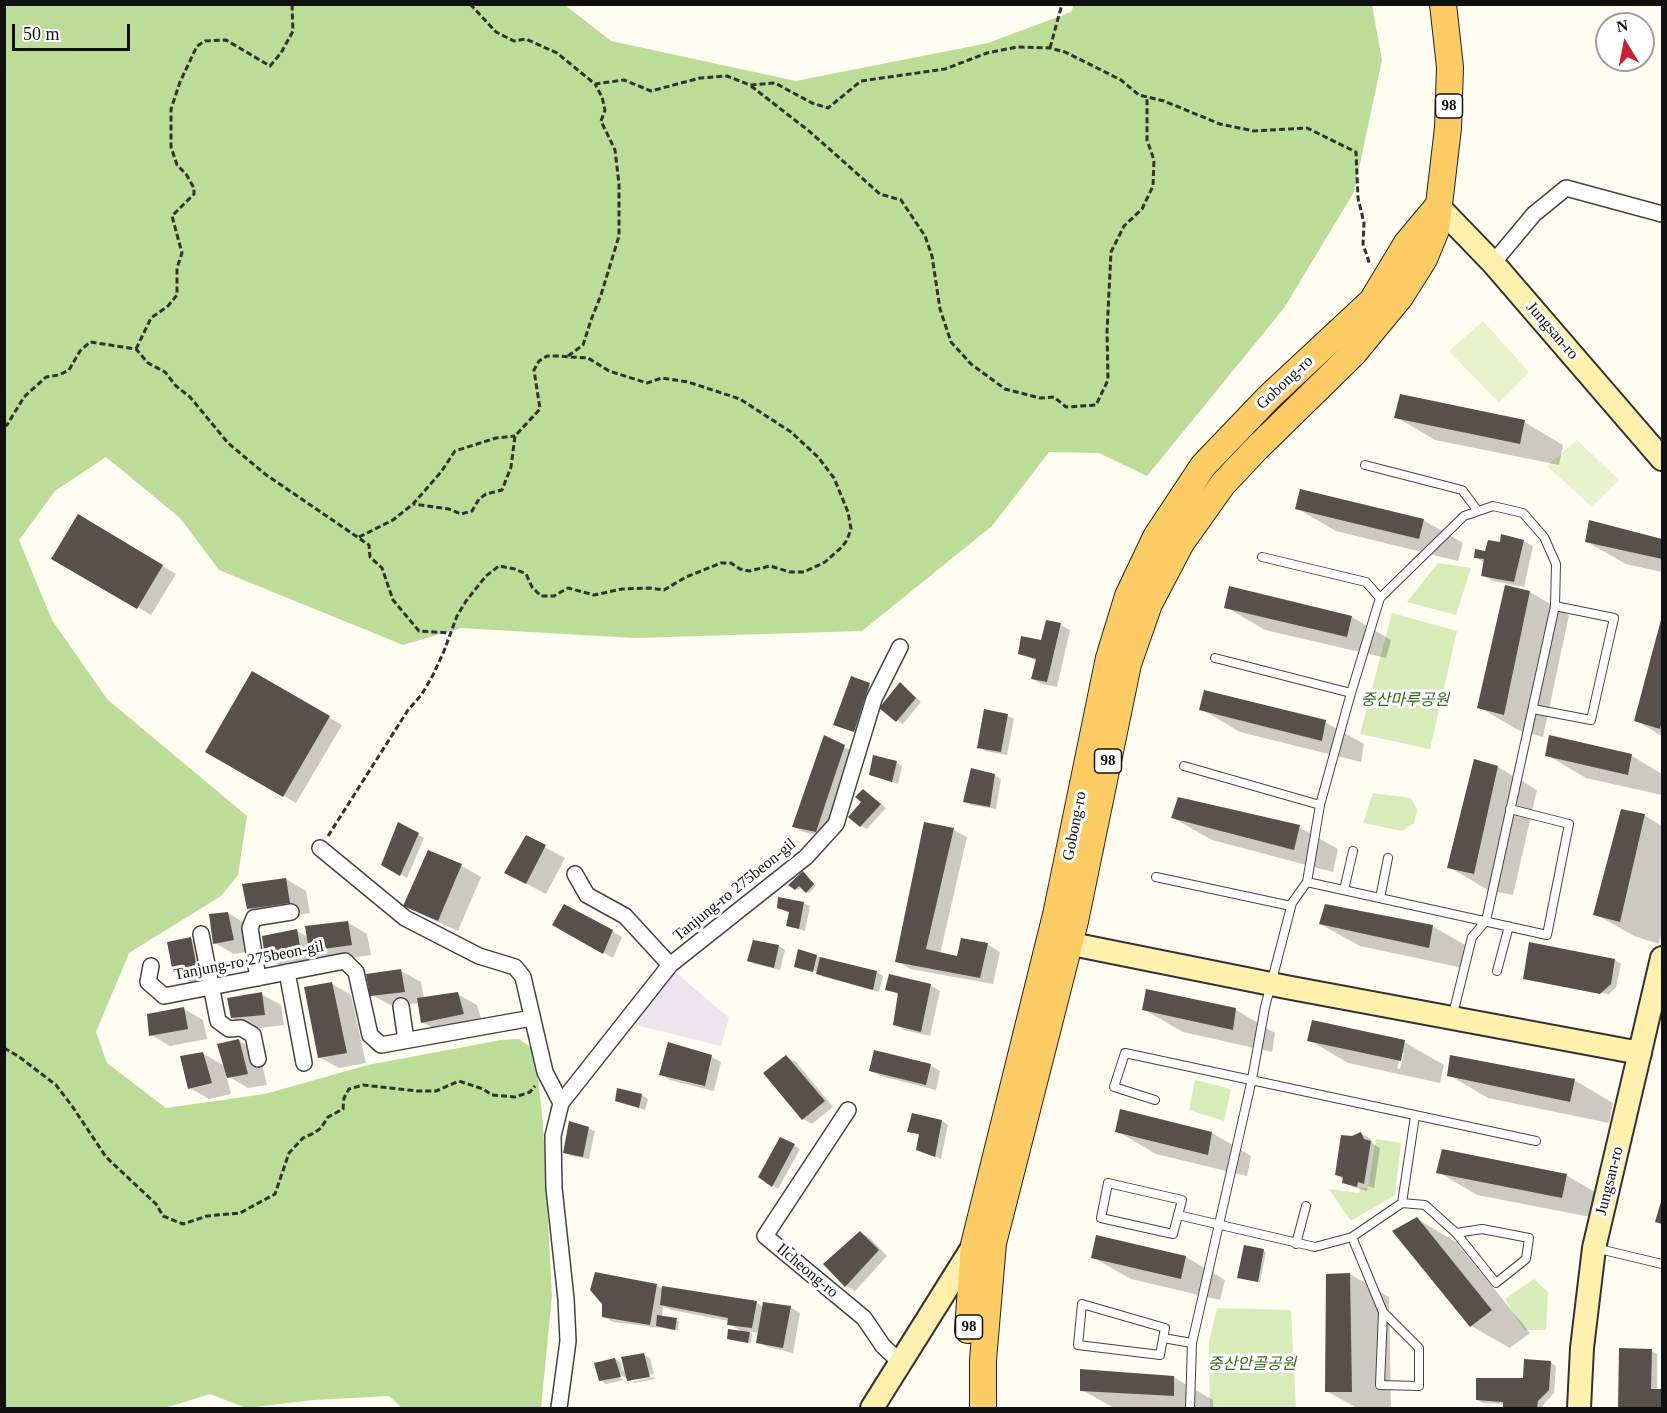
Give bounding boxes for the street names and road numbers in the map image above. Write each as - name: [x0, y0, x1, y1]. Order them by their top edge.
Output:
- road number: 98: [1436, 94, 1462, 118]
- street label: Jungsan-ro: [1522, 298, 1582, 364]
- street label: Gobong-ro: [1253, 352, 1317, 414]
- road number: 98: [1094, 749, 1122, 773]
- street label: Gobong-ro: [1059, 790, 1091, 862]
- street label: Tanjung-ro 275beon-gil: [670, 835, 800, 945]
- street label: Tanjung-ro 275beon-gil: [172, 937, 326, 985]
- street label: Jungsan-ro: [1592, 1145, 1628, 1217]
- street label: Ilcheong-ro: [772, 1240, 842, 1302]
- road number: 98: [956, 1315, 982, 1339]

